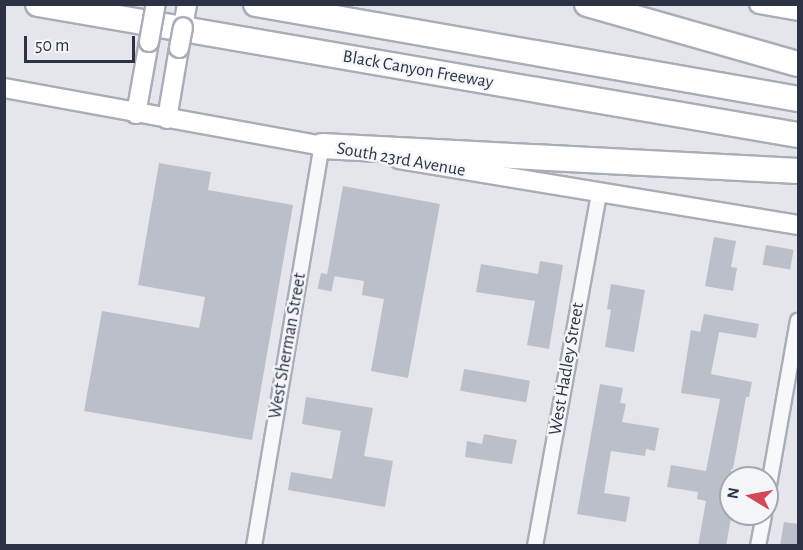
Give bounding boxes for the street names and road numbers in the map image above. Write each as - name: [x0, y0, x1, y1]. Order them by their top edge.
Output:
- street label: Black Canyon Freeway: [341, 46, 495, 94]
- street label: South 23rd Avenue: [335, 138, 467, 182]
- street label: West Sherman Street: [265, 271, 311, 421]
- street label: West Hadley Street: [545, 301, 589, 437]

